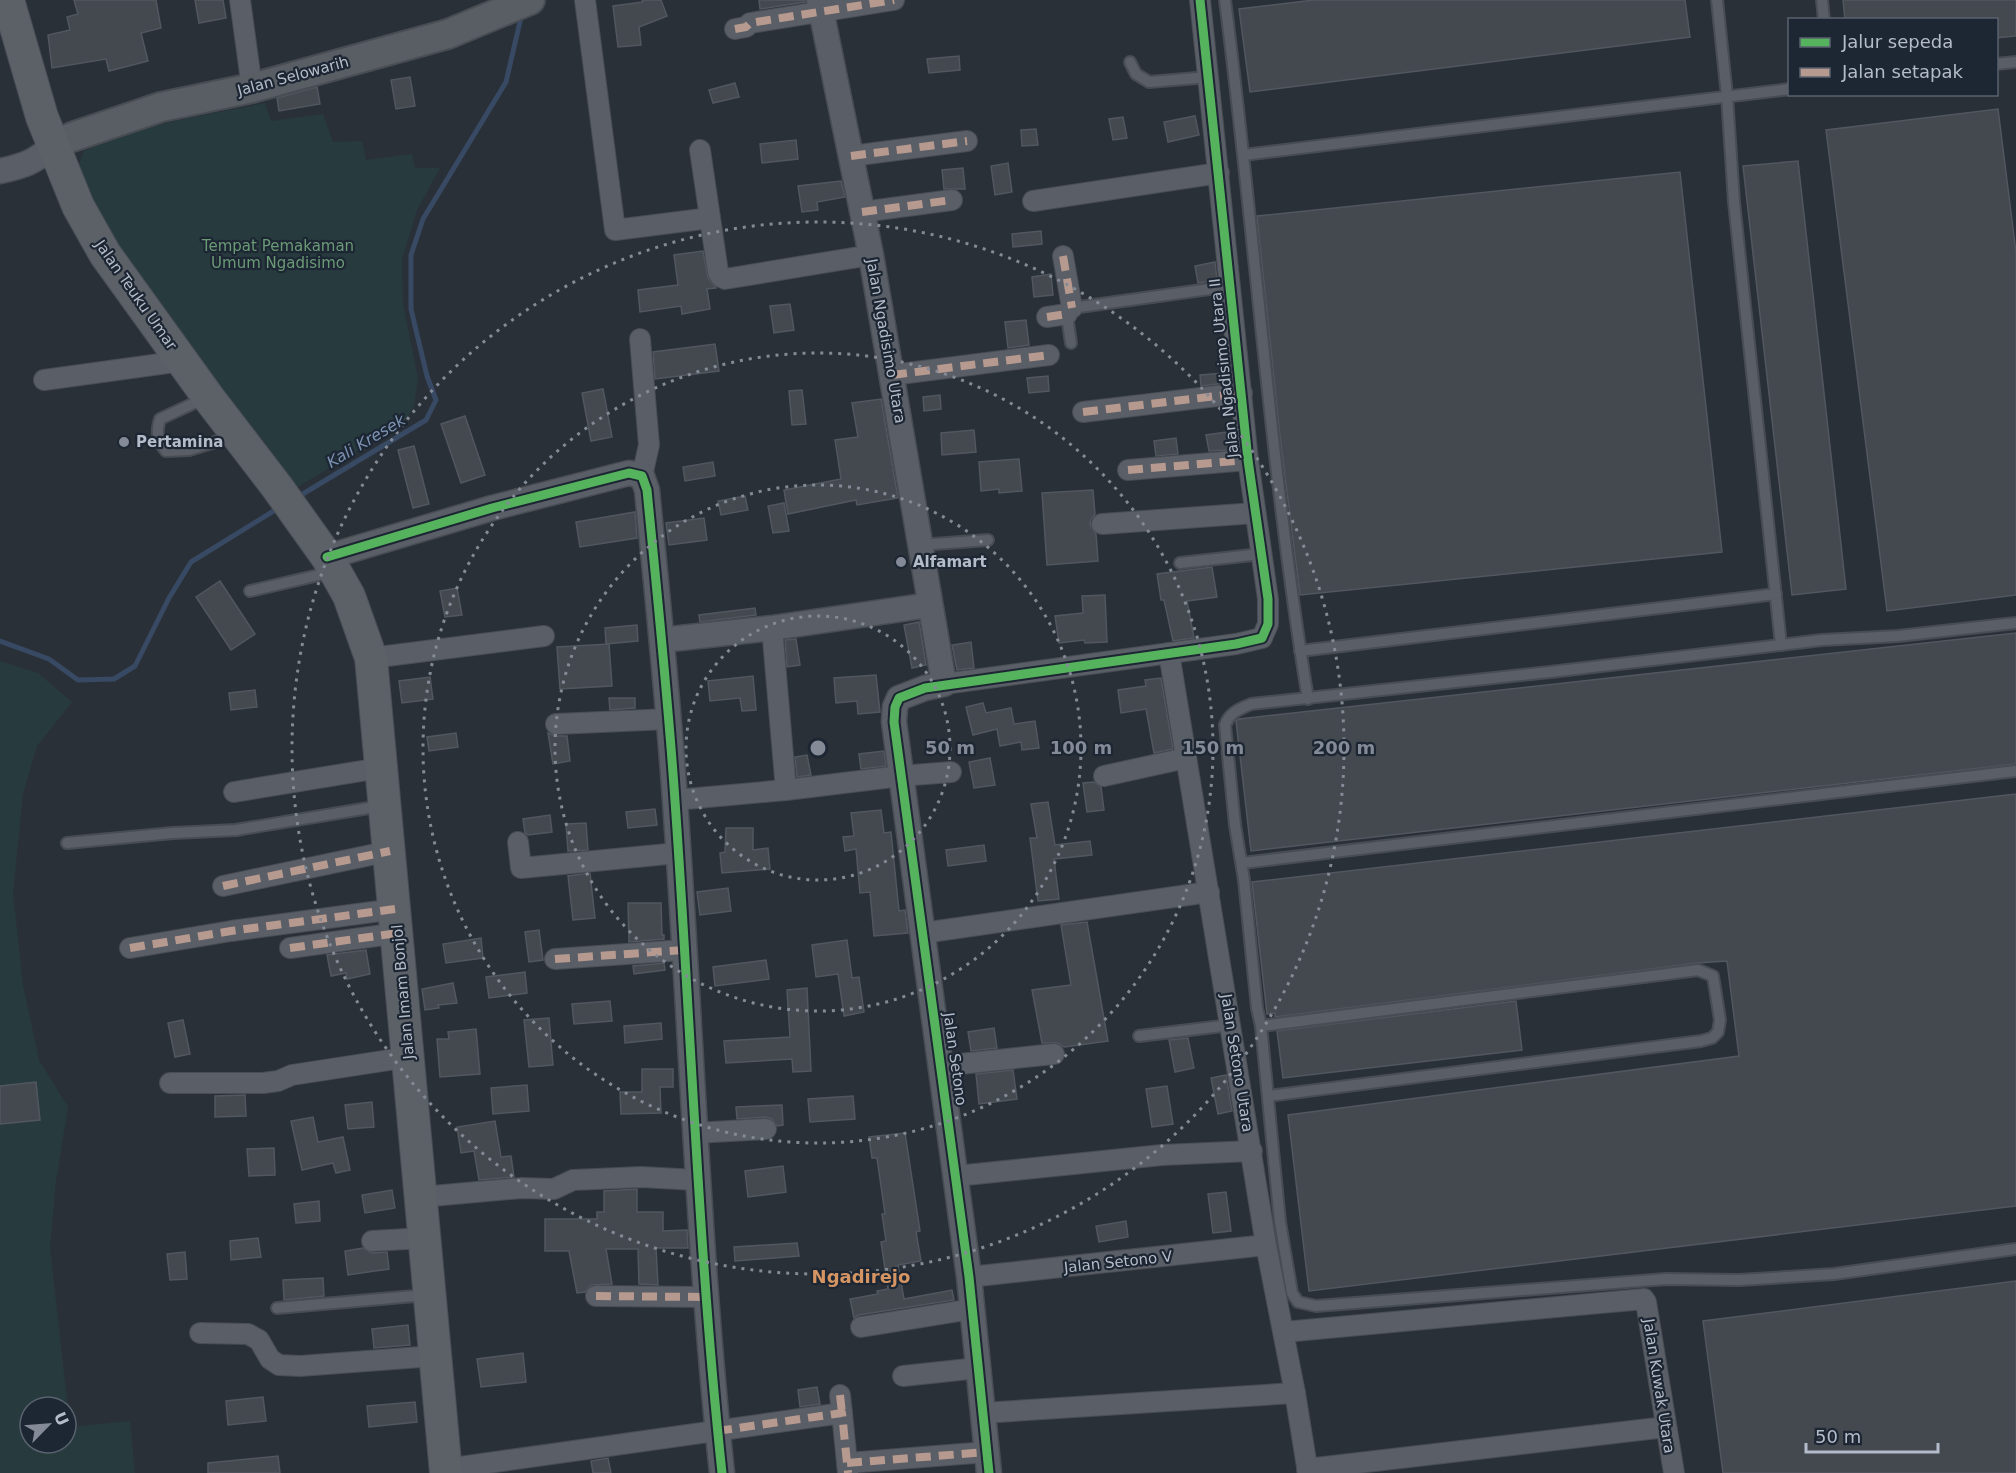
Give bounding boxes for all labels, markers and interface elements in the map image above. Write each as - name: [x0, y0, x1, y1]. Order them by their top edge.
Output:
- legend: [1788, 18, 1998, 96]
- text: Jalur sepeda: [1841, 31, 1953, 52]
- street label: Jalan Selowarih: [234, 52, 351, 100]
- text: Jalan setapak: [1841, 61, 1963, 82]
- street label: Jalan Teuku Umar: [91, 236, 181, 354]
- park label: Tempat Pemakaman Umum Ngadisimo: [201, 237, 354, 272]
- street label: Jalan Ngadisimo Utara: [862, 256, 909, 425]
- street label: Jalan Ngadisimo Utara II: [1206, 277, 1242, 460]
- water label: Kali Kresek: [323, 410, 409, 472]
- place label: Pertamina: [136, 433, 223, 451]
- marker: Pertamina: [117, 435, 131, 449]
- place label: Alfamart: [913, 553, 987, 571]
- marker: Alfamart: [894, 555, 908, 569]
- text: 50 m: [925, 737, 975, 758]
- text: 100 m: [1050, 737, 1112, 758]
- text: 150 m: [1182, 737, 1244, 758]
- text: 200 m: [1313, 737, 1375, 758]
- centre of rings: [808, 738, 828, 758]
- street label: Jalan Imam Bonjol: [388, 924, 418, 1061]
- street label: Jalan Setono Utara: [1217, 992, 1257, 1134]
- street label: Jalan Setono: [939, 1010, 970, 1107]
- street label: Jalan Setono V: [1062, 1247, 1174, 1277]
- district label: Ngadirejo: [812, 1266, 910, 1287]
- street label: Jalan Kuwak Utara: [1639, 1316, 1679, 1455]
- north arrow: [18, 1395, 78, 1455]
- text: U: [50, 1409, 72, 1429]
- scale bar: [1806, 1416, 1938, 1454]
- text: 50 m: [1815, 1426, 1861, 1447]

